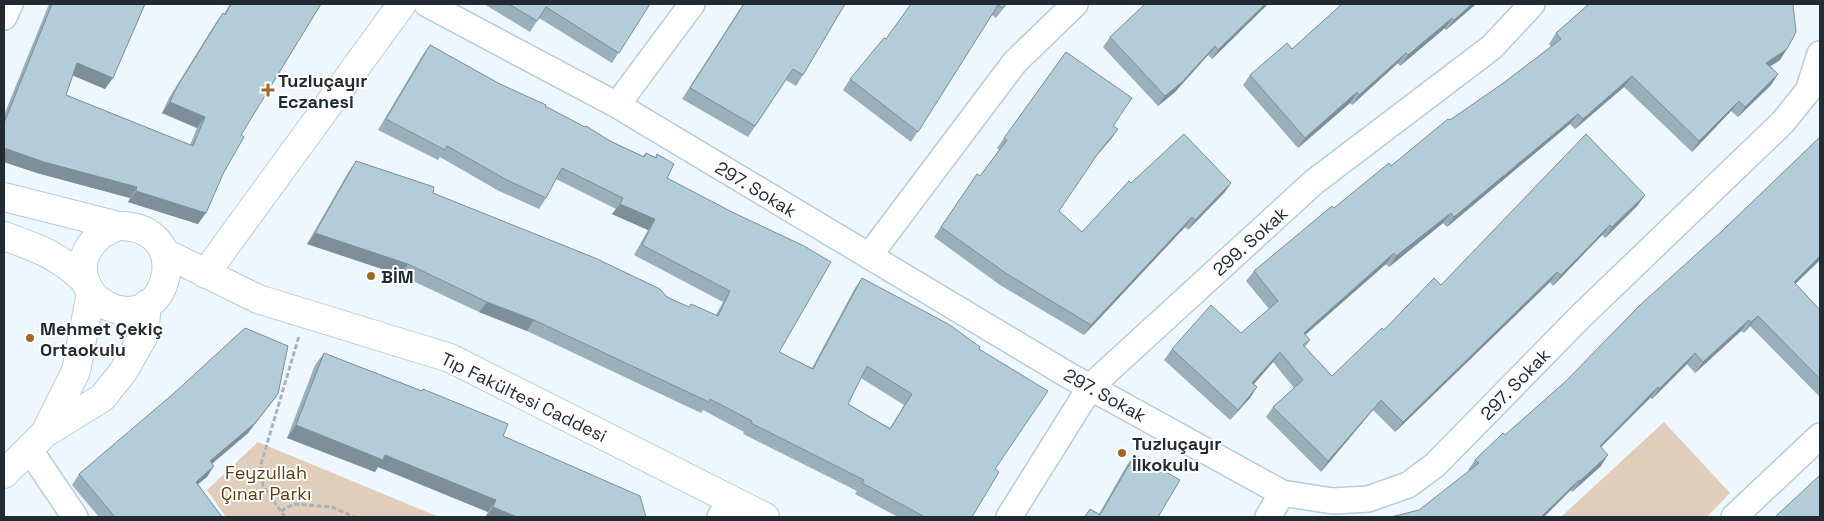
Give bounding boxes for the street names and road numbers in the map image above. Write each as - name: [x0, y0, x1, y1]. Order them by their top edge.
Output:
- street label: 297. Sokak: [711, 156, 801, 222]
- street label: 299. Sokak: [1208, 201, 1292, 281]
- street label: 297. Sokak: [1475, 343, 1555, 425]
- street label: Tıp Fakültesi Caddesi: [437, 347, 611, 447]
- street label: 297. Sokak: [1060, 363, 1151, 427]

